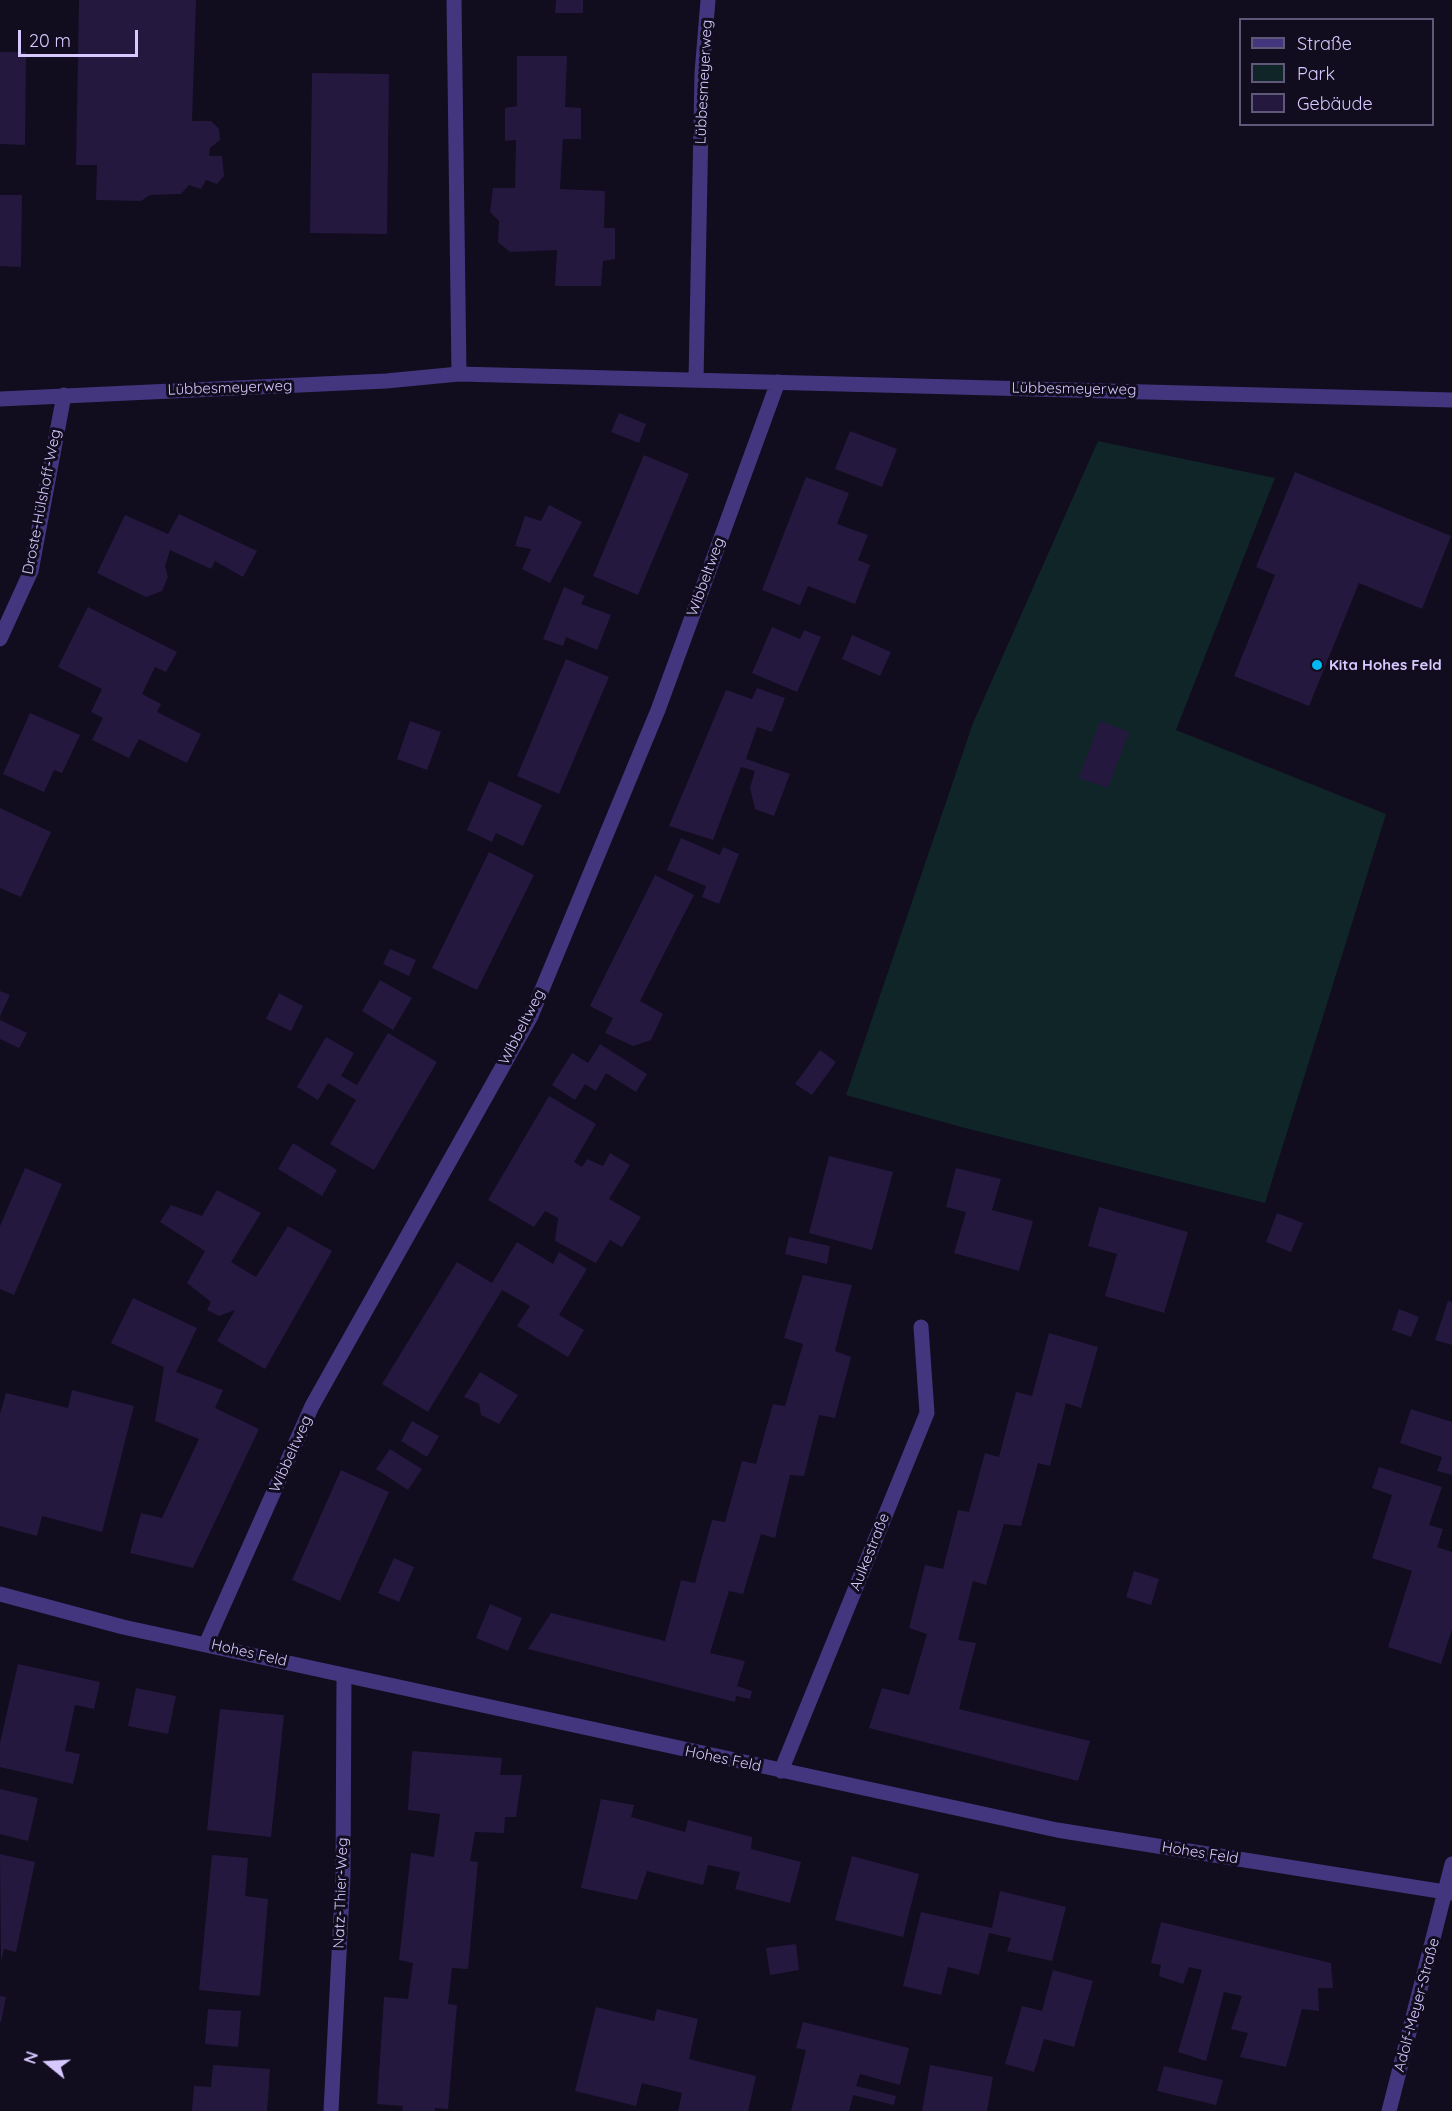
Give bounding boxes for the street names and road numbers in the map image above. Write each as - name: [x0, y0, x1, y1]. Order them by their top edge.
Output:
- street label: Lübbesmeyerweg: [692, 19, 716, 145]
- street label: Lübbesmeyerweg: [167, 377, 293, 399]
- street label: Lübbesmeyerweg: [1011, 379, 1137, 399]
- street label: Droste-Hülshoff-Weg: [19, 428, 65, 576]
- street label: Wibbeltweg: [683, 535, 729, 619]
- street label: Wibbeltweg: [495, 986, 549, 1068]
- street label: Wibbeltweg: [266, 1413, 316, 1495]
- street label: Aulkestraße: [846, 1511, 894, 1593]
- street label: Hohes Feld: [209, 1636, 289, 1670]
- street label: Hohes Feld: [683, 1742, 763, 1776]
- street label: Natz-Thier-Weg: [330, 1837, 352, 1949]
- street label: Hohes Feld: [1161, 1838, 1239, 1868]
- street label: Adolf-Meyer-Straße: [1390, 1936, 1444, 2074]

